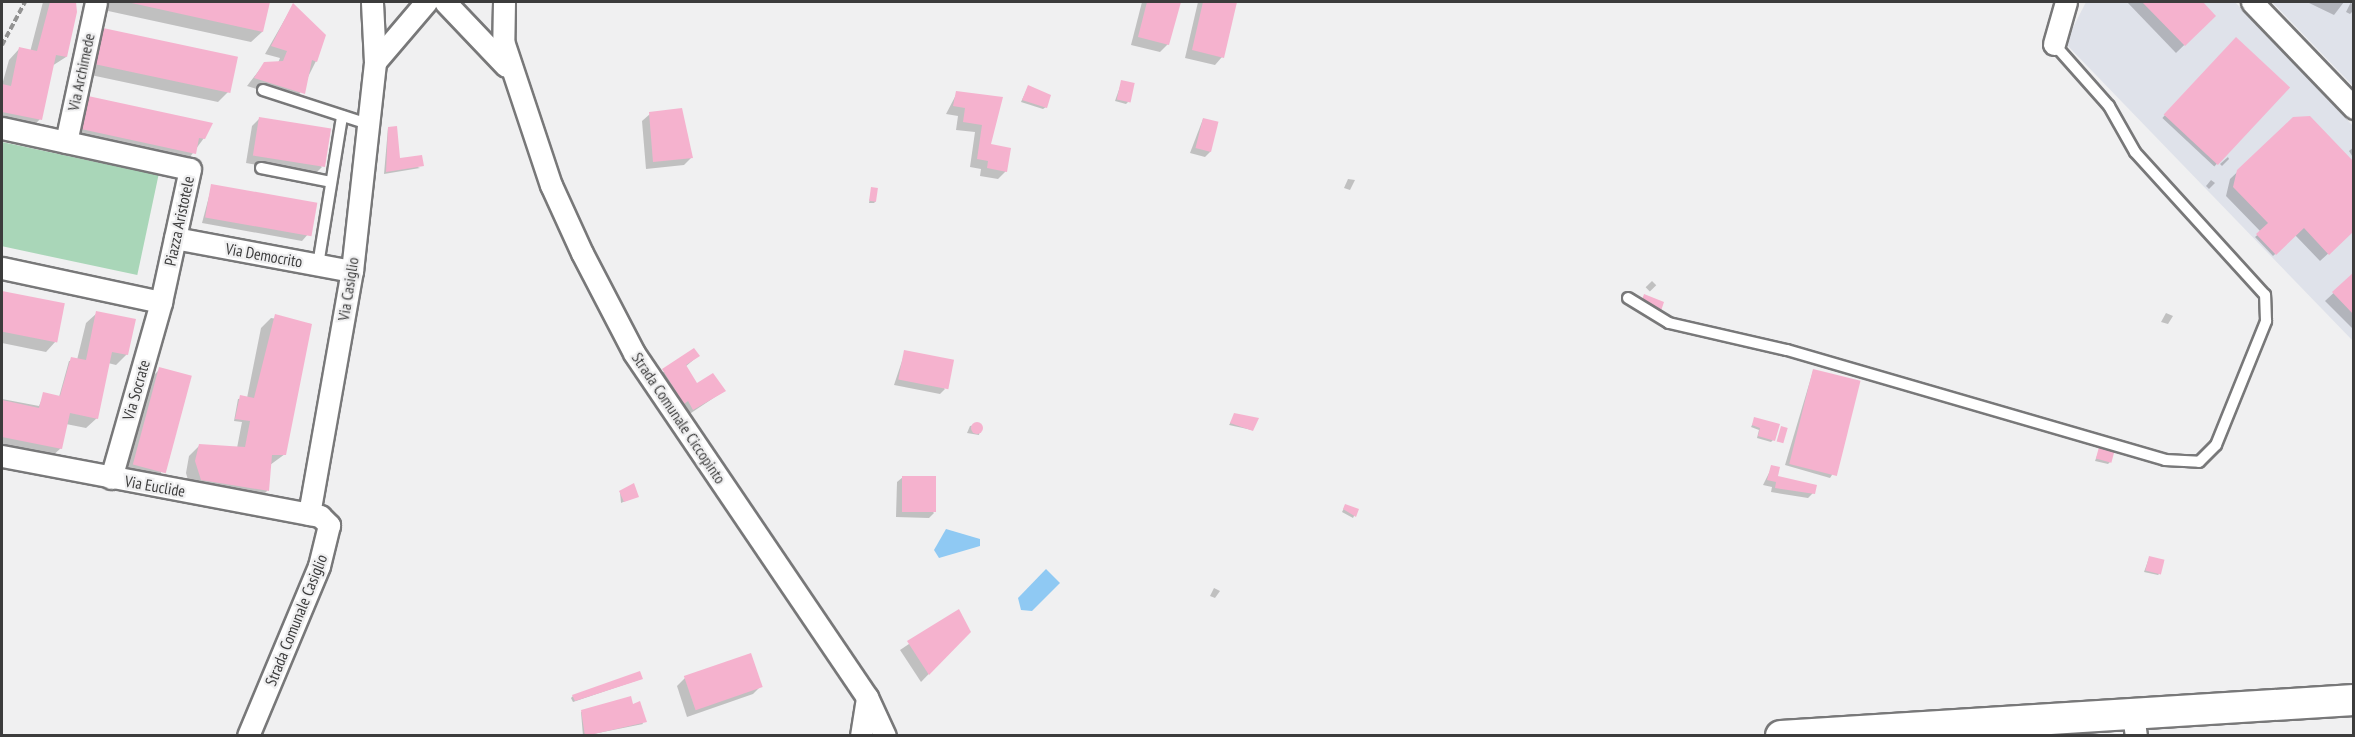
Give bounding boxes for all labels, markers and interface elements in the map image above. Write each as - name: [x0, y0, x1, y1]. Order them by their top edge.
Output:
- street label: Via Archimede: [63, 31, 99, 113]
- street label: Piazza Aristotele: [160, 174, 198, 268]
- street label: Via Democrito: [224, 239, 304, 271]
- street label: Via Casiglio: [334, 256, 362, 322]
- street label: Strada Comunale Ciccopinto: [628, 349, 730, 487]
- street label: Via Socrate: [118, 358, 154, 422]
- street label: Via Euclide: [123, 471, 187, 501]
- street label: Strada Comunale Casiglio: [261, 551, 331, 689]

